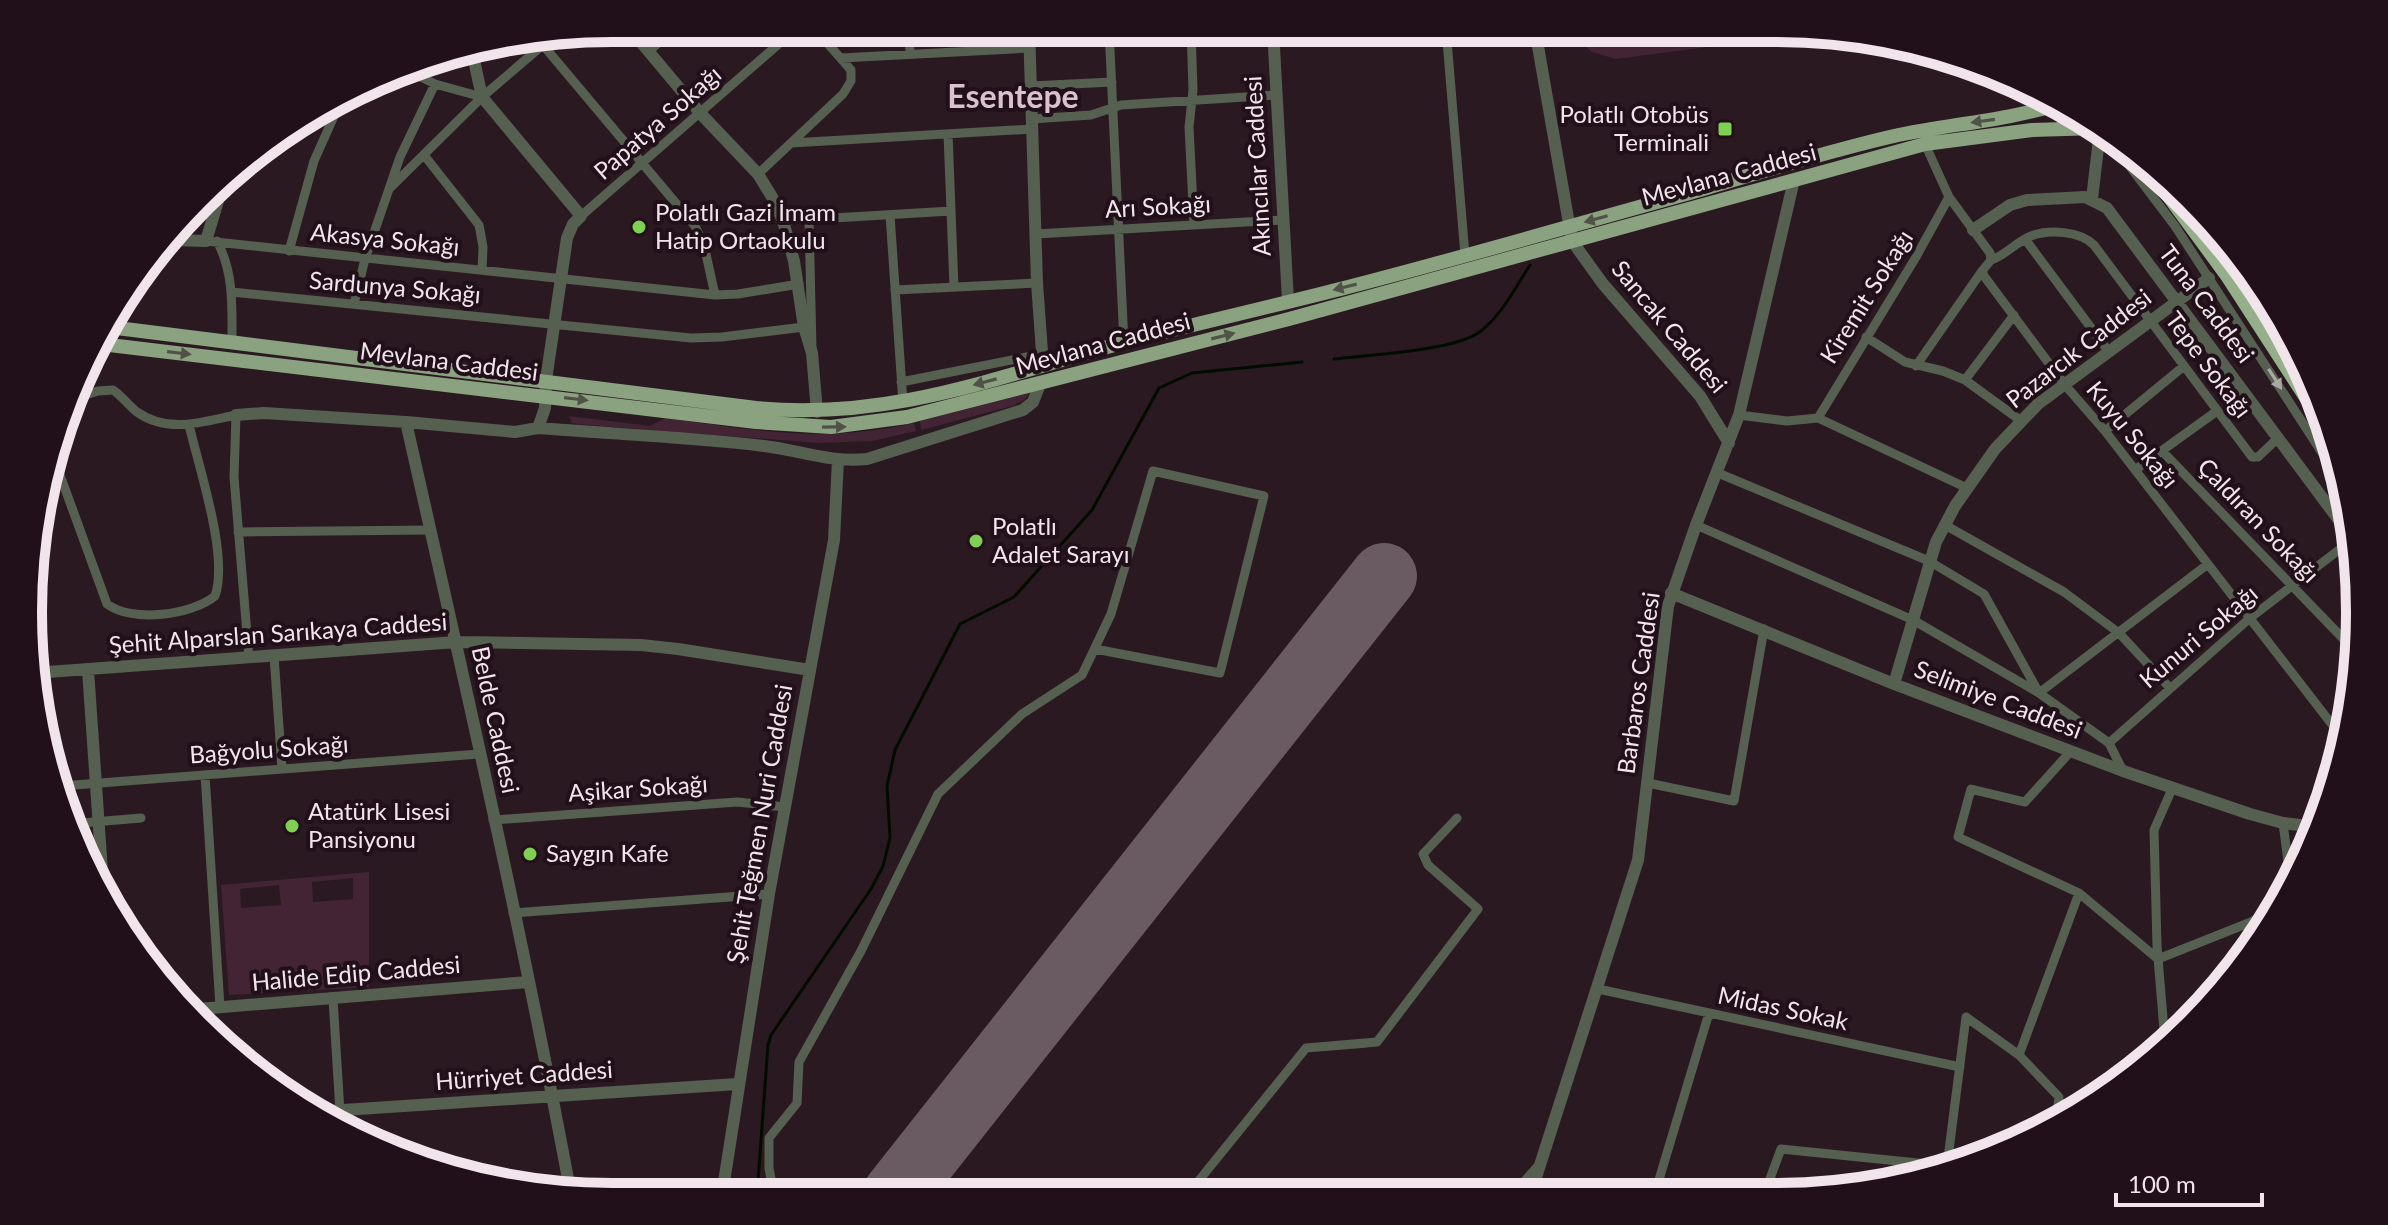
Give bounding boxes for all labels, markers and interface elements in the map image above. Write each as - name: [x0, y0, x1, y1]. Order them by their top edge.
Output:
- street label: Papatya Sokağı: [588, 59, 726, 185]
- street label: Akıncılar Caddesi: [1237, 75, 1276, 257]
- district label: Esentepe: [947, 76, 1079, 115]
- place label: Polatlı Otobüs Terminali: [1559, 99, 1709, 156]
- one-way arrow: [1970, 115, 1995, 128]
- marker: Polatlı Otobüs Terminali: [1716, 120, 1734, 138]
- street label: Mevlana Caddesi: [1638, 136, 1819, 211]
- street label: Arı Sokağı: [1104, 188, 1211, 223]
- place label: Polatlı Gazi İmam Hatip Ortaokulu: [655, 197, 836, 254]
- one-way arrow: [1583, 213, 1607, 226]
- street label: Akasya Sokağı: [309, 216, 461, 261]
- marker: Polatlı Gazi İmam Hatip Ortaokulu: [630, 218, 648, 236]
- street label: Kiremit Sokağı: [1813, 224, 1918, 368]
- street label: Tuna Caddesi: [2153, 238, 2261, 368]
- street label: Sancak Caddesi: [1606, 254, 1734, 398]
- street label: Sardunya Sokağı: [308, 265, 482, 308]
- one-way arrow: [1332, 282, 1357, 294]
- street label: Pazarcık Caddesi: [2000, 282, 2156, 413]
- street label: Mevlana Caddesi: [1012, 305, 1193, 380]
- street label: Tepe Sokağı: [2160, 305, 2258, 423]
- one-way arrow: [1211, 329, 1236, 341]
- street label: Mevlana Caddesi: [358, 335, 540, 386]
- one-way arrow: [166, 346, 191, 359]
- one-way arrow: [2267, 369, 2282, 390]
- street label: Kuyu Sokağı: [2081, 375, 2185, 494]
- one-way arrow: [972, 377, 997, 389]
- one-way arrow: [564, 393, 589, 406]
- one-way arrow: [822, 420, 847, 433]
- street label: Çaldıran Sokağı: [2192, 452, 2326, 588]
- place label: Polatlı Adalet Sarayı: [992, 511, 1129, 568]
- marker: Polatlı Adalet Sarayı: [967, 532, 985, 550]
- street label: Kunuri Sokağı: [2133, 578, 2263, 694]
- street label: Barbaros Caddesi: [1610, 590, 1665, 776]
- street label: Şehit Alparslan Sarıkaya Caddesi: [108, 606, 448, 659]
- street label: Belde Caddesi: [467, 644, 526, 796]
- street label: Selimiye Caddesi: [1911, 653, 2086, 744]
- street label: Şehit Teğmen Nuri Caddesi: [720, 682, 797, 966]
- street label: Bağyolu Sokağı: [188, 728, 349, 769]
- street label: Aşikar Sokağı: [567, 768, 709, 807]
- place label: Atatürk Lisesi Pansiyonu: [308, 796, 450, 853]
- marker: Atatürk Lisesi Pansiyonu: [283, 817, 301, 835]
- place label: Saygın Kafe: [546, 838, 669, 867]
- marker: Saygın Kafe: [521, 845, 539, 863]
- street label: Halide Edip Caddesi: [250, 949, 461, 996]
- street label: Midas Sokak: [1715, 980, 1852, 1036]
- street label: Hürriyet Caddesi: [434, 1054, 614, 1095]
- scale bar: [2116, 1157, 2262, 1207]
- text: 100 m: [2128, 1169, 2196, 1198]

